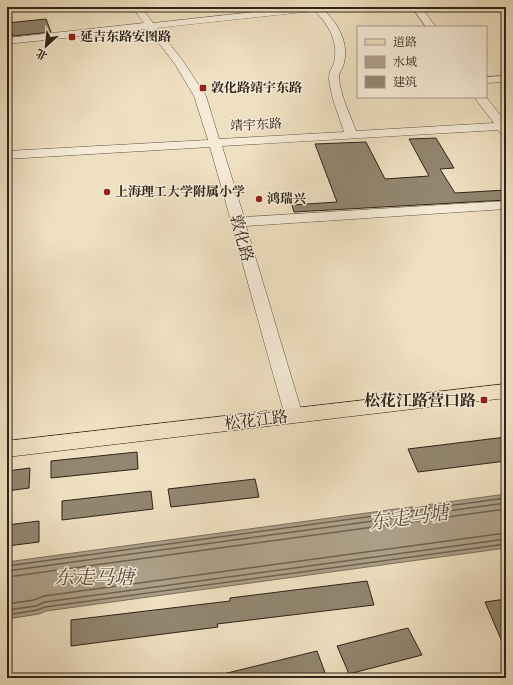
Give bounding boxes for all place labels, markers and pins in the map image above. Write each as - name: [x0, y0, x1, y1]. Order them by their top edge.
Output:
- place label: 延吉东路安图路: [80, 29, 171, 45]
- marker: 延吉东路安图路: [67, 32, 77, 42]
- place label: 敦化路靖宇东路: [211, 80, 302, 96]
- marker: 敦化路靖宇东路: [198, 83, 208, 93]
- place label: 上海理工大学附属小学: [115, 184, 245, 200]
- marker: 上海理工大学附属小学: [102, 187, 112, 197]
- place label: 鸿瑞兴: [267, 191, 306, 207]
- marker: 鸿瑞兴: [254, 194, 264, 204]
- place label: 松花江路营口路: [364, 391, 476, 410]
- marker: 松花江路营口路: [479, 395, 489, 405]

